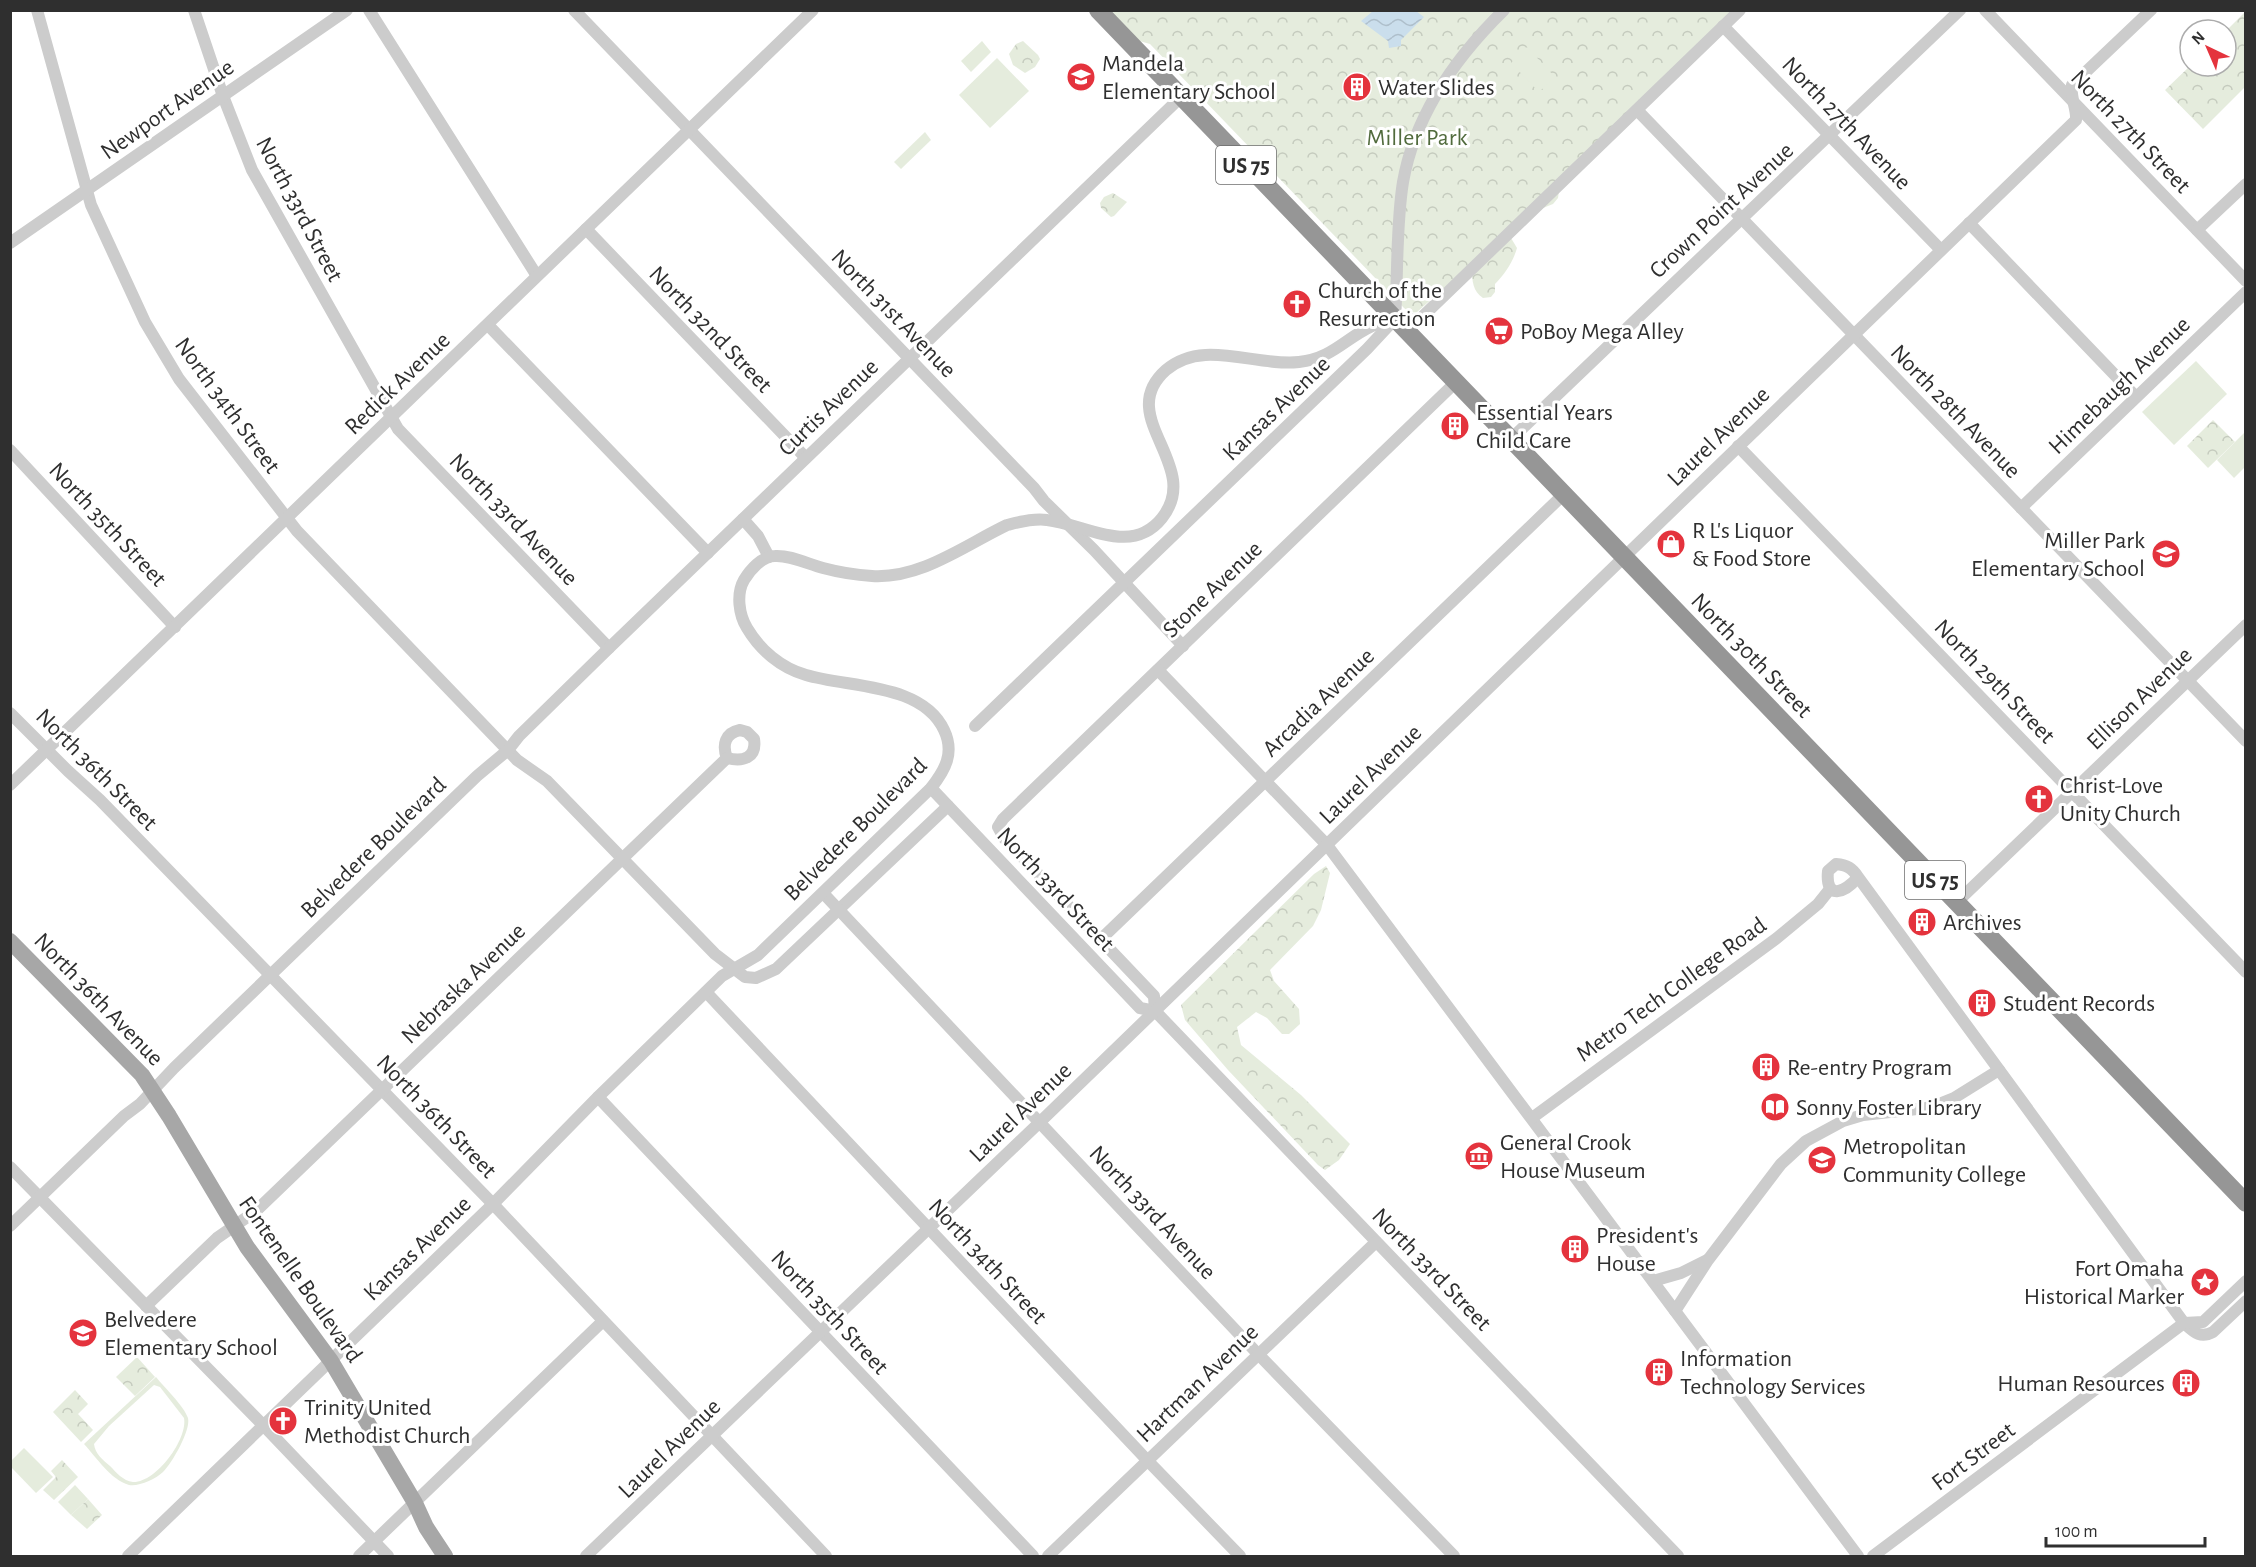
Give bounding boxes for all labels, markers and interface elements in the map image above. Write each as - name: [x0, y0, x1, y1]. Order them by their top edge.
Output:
- north arrow: [2178, 18, 2238, 78]
- text: N: [2189, 28, 2208, 48]
- place label: Mandela Elementary School: [1102, 52, 1276, 104]
- street label: North 27th Avenue: [1777, 53, 1915, 195]
- street label: Newport Avenue: [97, 55, 238, 164]
- school or university icon: Mandela Elementary School: [1065, 61, 1097, 93]
- street label: North 27th Street: [2066, 66, 2195, 198]
- building icon: Water Slides: [1341, 71, 1373, 103]
- place label: Water Slides: [1378, 76, 1495, 100]
- park label: Miller Park: [1367, 126, 1467, 150]
- street label: North 33rd Street: [251, 133, 347, 286]
- street label: Crown Point Avenue: [1645, 138, 1798, 283]
- road number: US 75: [1216, 146, 1276, 184]
- street label: North 31st Avenue: [826, 245, 960, 382]
- street label: North 32nd Street: [644, 262, 777, 398]
- place label: Church of the Resurrection: [1318, 279, 1442, 331]
- church icon: Church of the Resurrection: [1281, 288, 1313, 320]
- street label: Himebaugh Avenue: [2044, 312, 2195, 459]
- supermarket icon: PoBoy Mega Alley: [1483, 315, 1515, 347]
- place label: PoBoy Mega Alley: [1520, 320, 1684, 344]
- street label: Redick Avenue: [340, 328, 455, 440]
- street label: North 34th Street: [170, 333, 285, 478]
- street label: North 28th Avenue: [1886, 340, 2025, 483]
- street label: Kansas Avenue: [1218, 352, 1335, 466]
- street label: Curtis Avenue: [774, 355, 883, 461]
- street label: Laurel Avenue: [1663, 382, 1774, 491]
- place label: Essential Years Child Care: [1476, 401, 1613, 453]
- building icon: Essential Years Child Care: [1439, 410, 1471, 442]
- street label: North 33rd Avenue: [445, 449, 582, 590]
- street label: North 35th Street: [44, 458, 171, 592]
- place label: R L's Liquor & Food Store: [1692, 519, 1811, 571]
- shop icon: R L's Liquor & Food Store: [1655, 528, 1687, 560]
- place label: Miller Park Elementary School: [1971, 529, 2145, 581]
- street label: Stone Avenue: [1158, 537, 1267, 643]
- school or university icon: Miller Park Elementary School: [2150, 538, 2182, 570]
- street label: North 30th Street: [1686, 589, 1817, 723]
- street label: North 29th Street: [1929, 615, 2059, 749]
- street label: Ellison Avenue: [2082, 643, 2197, 755]
- street label: Arcadia Avenue: [1258, 644, 1379, 762]
- street label: North 36th Street: [31, 704, 162, 835]
- street label: Laurel Avenue: [1315, 720, 1426, 829]
- street label: Belvedere Boulevard: [780, 754, 932, 906]
- street label: Belvedere Boulevard: [297, 773, 451, 923]
- place label: Christ-Love Unity Church: [2060, 774, 2181, 826]
- church icon: Christ-Love Unity Church: [2023, 783, 2055, 815]
- street label: North 33rd Street: [992, 823, 1119, 957]
- road number: US 75: [1905, 861, 1965, 899]
- building icon: Archives: [1906, 906, 1938, 938]
- place label: Archives: [1943, 911, 2022, 935]
- street label: Metro Tech College Road: [1572, 913, 1771, 1067]
- street label: Nebraska Avenue: [397, 919, 530, 1049]
- street label: North 36th Avenue: [29, 929, 168, 1071]
- building icon: Student Records: [1966, 987, 1998, 1019]
- place label: Student Records: [2003, 992, 2155, 1016]
- street label: North 36th Street: [372, 1050, 501, 1183]
- building icon: Re-entry Program: [1750, 1051, 1782, 1083]
- place label: Re-entry Program: [1787, 1056, 1952, 1080]
- street label: Laurel Avenue: [965, 1058, 1076, 1167]
- library icon: Sonny Foster Library: [1759, 1091, 1791, 1123]
- place label: Sonny Foster Library: [1796, 1096, 1982, 1120]
- place label: General Crook House Museum: [1500, 1131, 1646, 1183]
- place label: Metropolitan Community College: [1843, 1135, 2026, 1187]
- museum icon: General Crook House Museum: [1463, 1140, 1495, 1172]
- street label: North 33rd Avenue: [1084, 1141, 1220, 1284]
- school or university icon: Metropolitan Community College: [1806, 1144, 1838, 1176]
- street label: Fontenelle Boulevard: [234, 1192, 366, 1367]
- street label: Kansas Avenue: [359, 1192, 476, 1306]
- street label: North 34th Street: [923, 1195, 1051, 1329]
- street label: North 33rd Street: [1367, 1204, 1496, 1336]
- place label: President's House: [1596, 1224, 1699, 1276]
- building icon: President's House: [1559, 1233, 1591, 1265]
- street label: North 35th Street: [766, 1246, 893, 1380]
- place label: Fort Omaha Historical Marker: [2024, 1257, 2184, 1309]
- place icon: Fort Omaha Historical Marker: [2189, 1266, 2221, 1298]
- place label: Belvedere Elementary School: [104, 1308, 278, 1360]
- school or university icon: Belvedere Elementary School: [67, 1317, 99, 1349]
- street label: Hartman Avenue: [1132, 1320, 1263, 1447]
- place label: Information Technology Services: [1680, 1347, 1866, 1399]
- building icon: Information Technology Services: [1643, 1356, 1675, 1388]
- building icon: Human Resources: [2170, 1367, 2202, 1399]
- place label: Human Resources: [1997, 1372, 2165, 1396]
- street label: Laurel Avenue: [614, 1394, 725, 1503]
- place label: Trinity United Methodist Church: [304, 1396, 471, 1448]
- church icon: Trinity United Methodist Church: [267, 1405, 299, 1437]
- street label: Fort Street: [1928, 1418, 2020, 1496]
- scale bar: [2046, 1510, 2205, 1548]
- text: 100 m: [2055, 1523, 2098, 1541]

